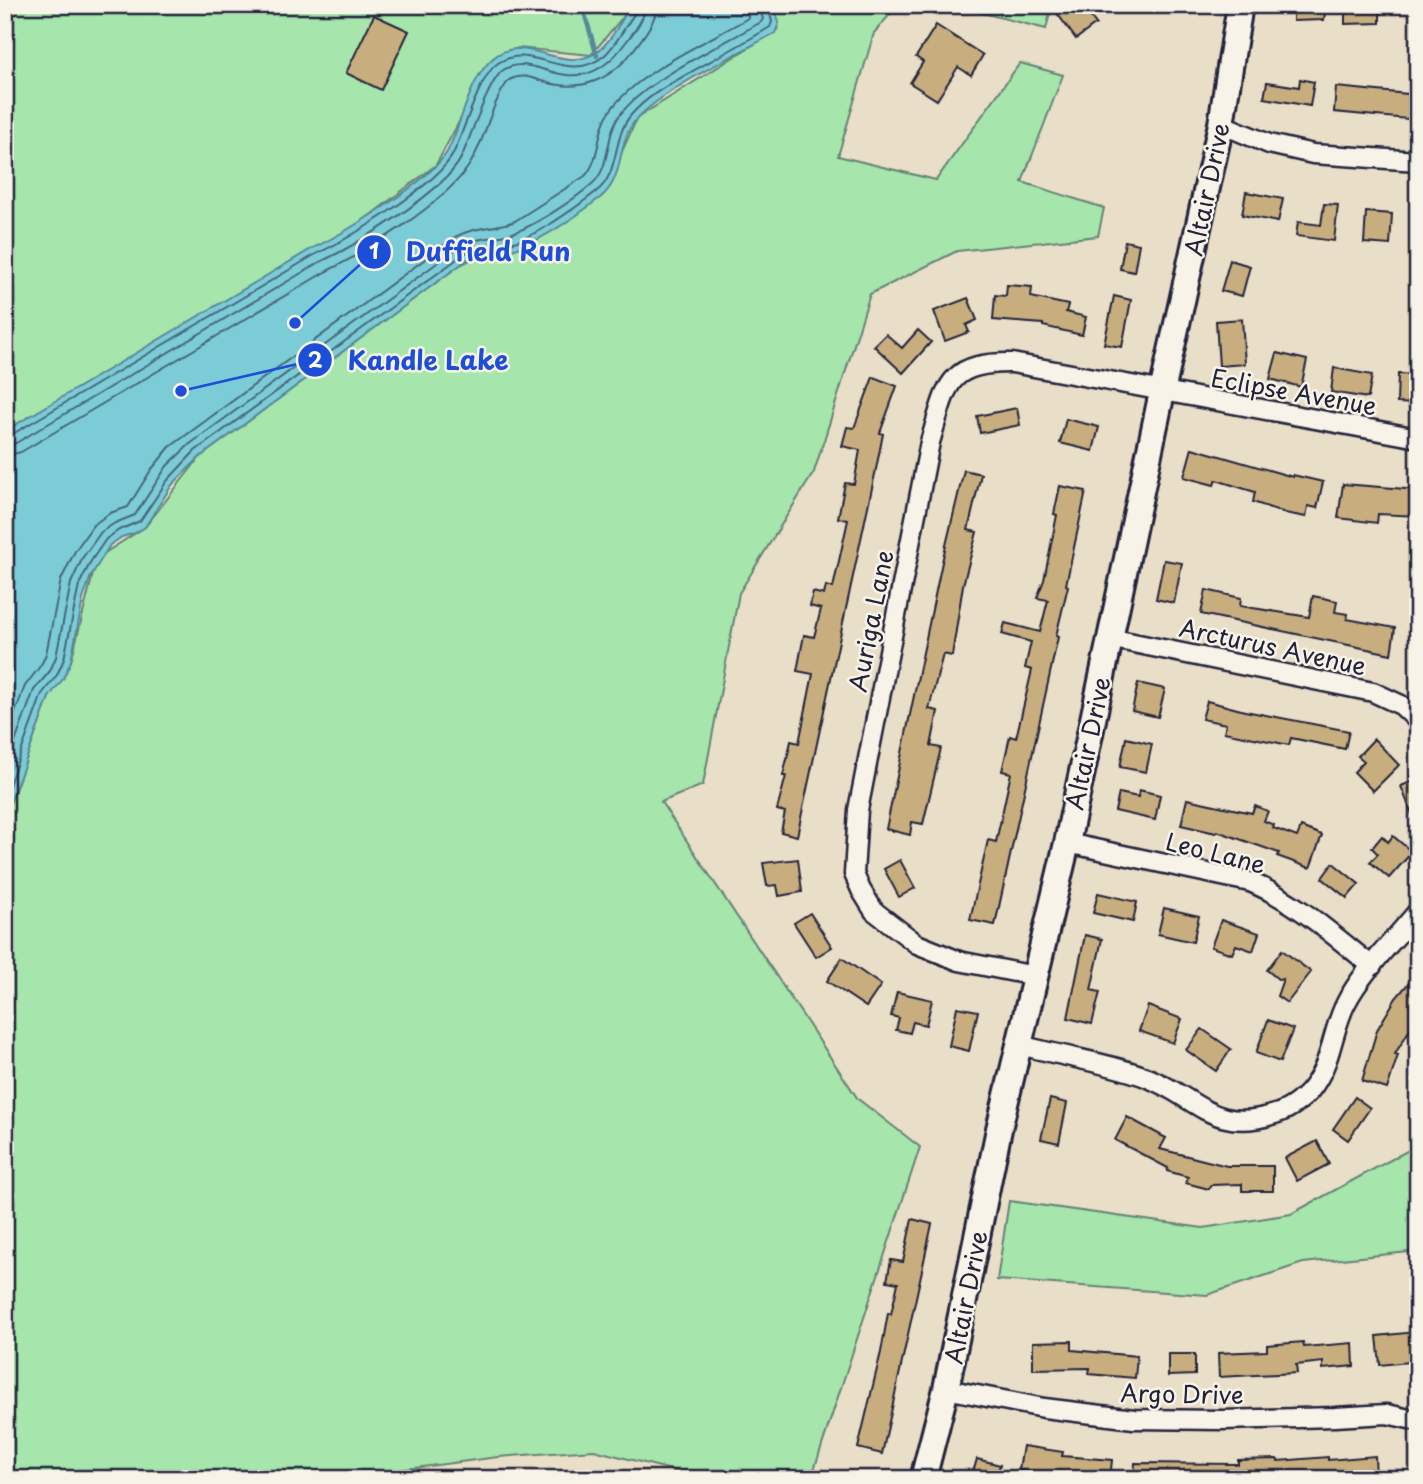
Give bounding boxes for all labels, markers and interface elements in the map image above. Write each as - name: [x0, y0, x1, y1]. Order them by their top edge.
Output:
- street label: Altair Drive: [1174, 119, 1238, 259]
- callout: Duffield Run: [357, 229, 584, 276]
- text: Duffield Run: [406, 231, 570, 270]
- text: 1: [369, 234, 379, 266]
- callout: Kandle Lake: [297, 337, 523, 384]
- text: Kandle Lake: [348, 340, 509, 379]
- text: 2: [308, 343, 323, 375]
- street label: Eclipse Avenue: [1208, 359, 1380, 423]
- street label: Auriga Lane: [839, 547, 901, 695]
- street label: Arcturus Avenue: [1176, 609, 1370, 683]
- street label: Altair Drive: [1055, 673, 1119, 813]
- street label: Leo Lane: [1162, 822, 1270, 882]
- street label: Altair Drive: [934, 1227, 996, 1367]
- street label: Argo Drive: [1120, 1374, 1244, 1412]

